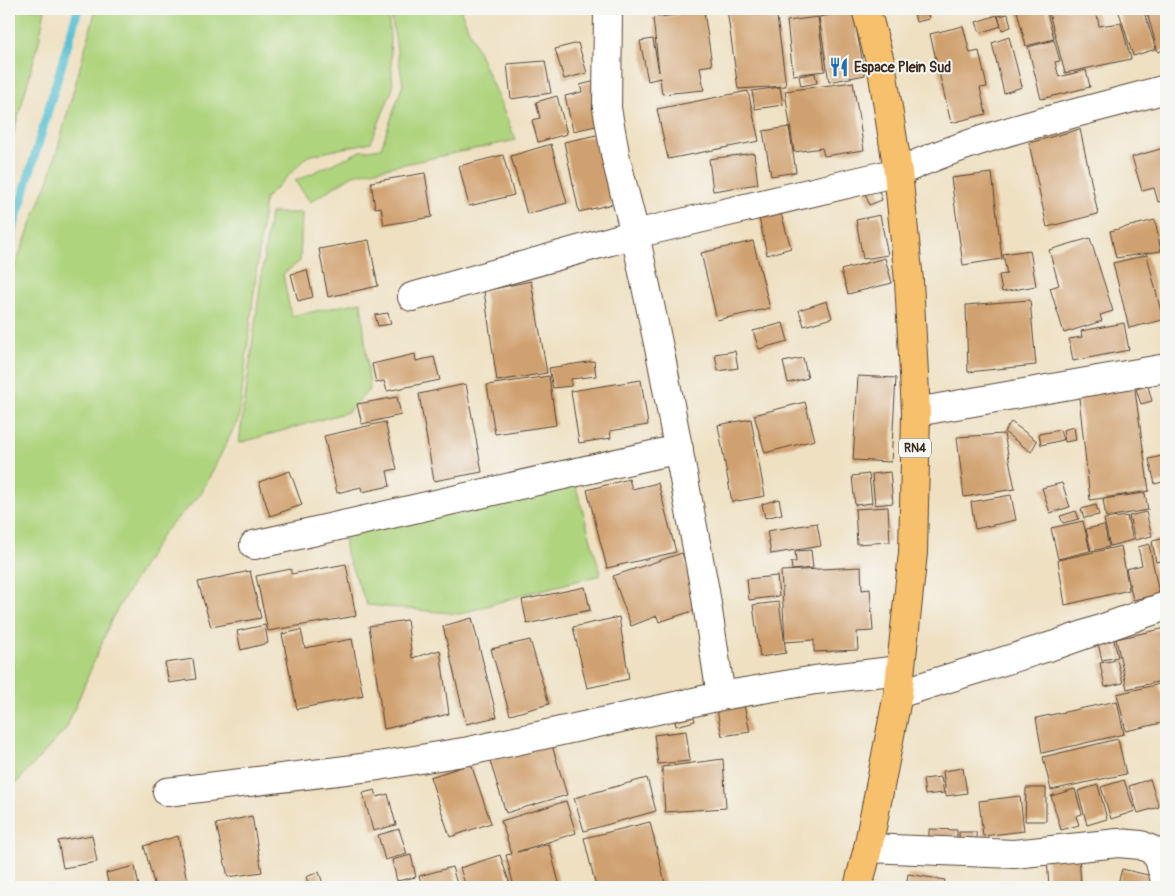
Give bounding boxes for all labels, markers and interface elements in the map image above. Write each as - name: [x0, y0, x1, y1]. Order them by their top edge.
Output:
- restaurant icon: Espace Plein Sud: [828, 56, 850, 78]
- place label: Espace Plein Sud: [854, 59, 951, 76]
- road number: RN4: [899, 438, 931, 458]

